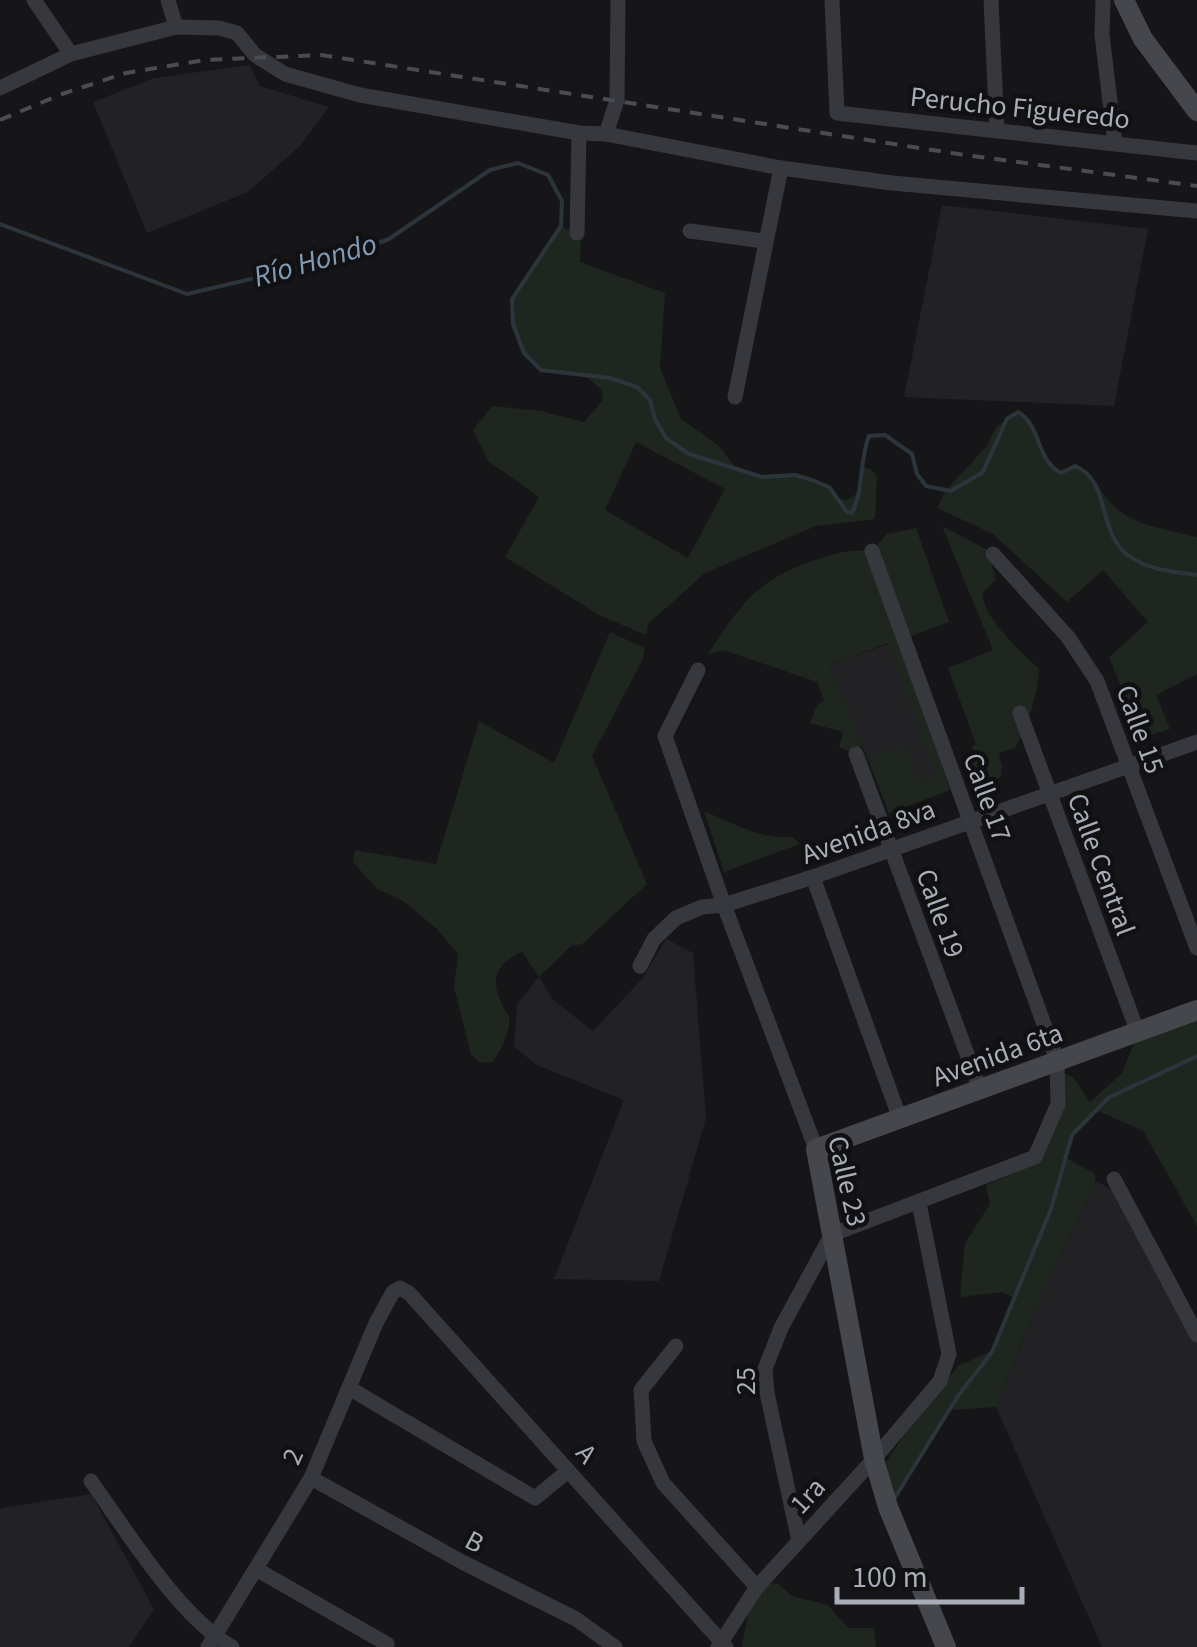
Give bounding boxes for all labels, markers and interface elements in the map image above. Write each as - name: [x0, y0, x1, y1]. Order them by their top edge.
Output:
- street label: Perucho Figueredo: [908, 77, 1132, 139]
- water label: Río Hondo: [248, 222, 382, 299]
- street label: Calle 15: [1106, 679, 1175, 779]
- street label: Calle 17: [953, 747, 1022, 847]
- street label: Calle Central: [1057, 788, 1145, 941]
- street label: Avenida 8va: [796, 789, 941, 875]
- street label: Calle 19: [906, 863, 975, 963]
- street label: Avenida 6ta: [926, 1013, 1068, 1097]
- street label: Calle 23: [817, 1132, 877, 1230]
- street label: 25: [726, 1367, 766, 1395]
- street label: A: [566, 1435, 607, 1473]
- street label: 2: [272, 1442, 314, 1471]
- street label: 1ra: [780, 1468, 835, 1523]
- street label: B: [458, 1520, 491, 1563]
- scale bar: [837, 1542, 1022, 1604]
- text: 100 m: [852, 1556, 928, 1599]

